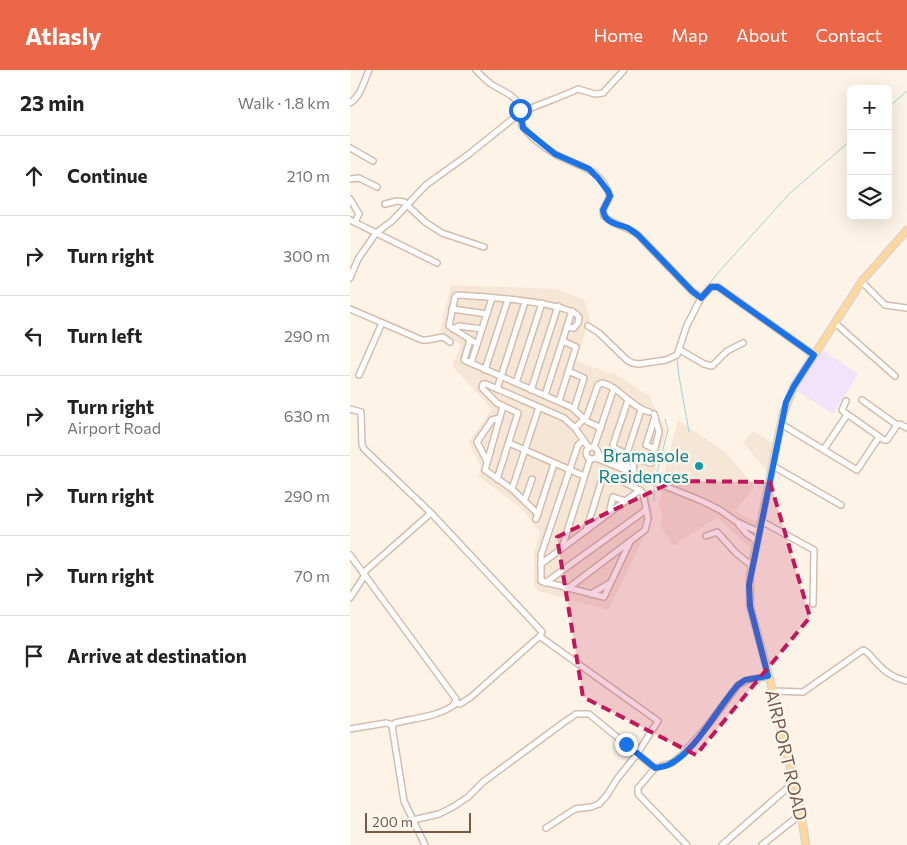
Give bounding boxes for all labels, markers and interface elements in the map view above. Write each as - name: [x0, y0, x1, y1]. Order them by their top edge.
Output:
- text: Atlasly: [25, 21, 102, 50]
- text: Home: [594, 24, 643, 46]
- text: Map: [671, 24, 708, 46]
- text: About: [736, 24, 788, 46]
- text: Contact: [816, 24, 882, 46]
- map controls: [847, 85, 892, 220]
- button: +: [847, 85, 892, 130]
- text: 23 min: [20, 90, 85, 115]
- text: Walk · 1.8 km: [238, 93, 330, 112]
- route start: [509, 99, 532, 122]
- button: −: [847, 130, 892, 175]
- icon: ahead: [20, 162, 48, 190]
- text: Continue: [67, 164, 147, 187]
- text: 210 m: [287, 166, 330, 185]
- button: layers: [847, 175, 892, 220]
- icon: right: [20, 242, 48, 270]
- text: Turn right: [67, 244, 154, 267]
- text: 300 m: [283, 246, 330, 265]
- icon: left: [20, 322, 48, 350]
- text: Turn left: [67, 324, 142, 347]
- text: 290 m: [284, 326, 330, 345]
- text: Turn right: [67, 395, 154, 418]
- icon: right: [20, 402, 48, 430]
- text: 630 m: [284, 406, 330, 425]
- text: Airport Road: [67, 418, 161, 437]
- place label: Bramasole Residences: [598, 444, 689, 487]
- marker: Bramasole Residences: [693, 460, 705, 472]
- icon: right: [20, 482, 48, 510]
- text: Turn right: [67, 484, 154, 507]
- text: 290 m: [284, 486, 330, 505]
- icon: right: [20, 562, 48, 590]
- text: Turn right: [67, 564, 154, 587]
- text: 70 m: [294, 566, 330, 585]
- icon: arrive: [20, 642, 48, 670]
- text: Arrive at destination: [67, 644, 247, 667]
- street label: AIRPORT ROAD: [761, 687, 813, 822]
- route end: [615, 733, 638, 756]
- scale bar: [365, 810, 471, 833]
- text: 200 m: [372, 813, 413, 830]

